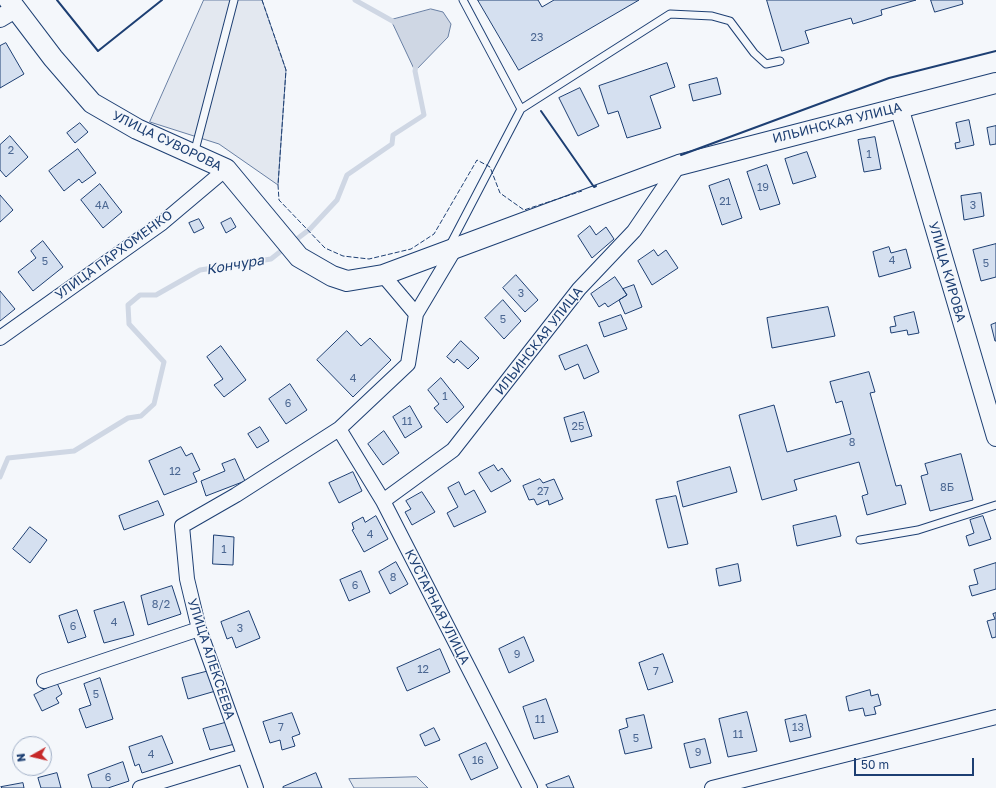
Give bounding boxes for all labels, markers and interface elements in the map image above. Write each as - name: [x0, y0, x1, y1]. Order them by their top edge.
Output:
- house number: 23: [531, 31, 543, 45]
- street label: ИЛЬИНСКАЯ УЛИЦА: [771, 99, 903, 147]
- street label: УЛИЦА СУВОРОВА: [110, 108, 224, 174]
- house number: 2: [8, 144, 14, 158]
- house number: 1: [866, 148, 872, 162]
- house number: 19: [757, 181, 769, 195]
- house number: 21: [719, 195, 731, 209]
- house number: 4А: [95, 199, 109, 213]
- house number: 3: [970, 199, 976, 213]
- street label: УЛИЦА ПАРХОМЕНКО: [52, 207, 176, 303]
- street label: УЛИЦА КИРОВА: [925, 220, 969, 324]
- water label: Кончура: [205, 252, 265, 278]
- house number: 4: [889, 254, 895, 268]
- house number: 5: [42, 255, 48, 269]
- house number: 5: [983, 257, 989, 271]
- street label: ИЛЬИНСКАЯ УЛИЦА: [492, 284, 586, 398]
- house number: 3: [518, 287, 524, 301]
- house number: 5: [500, 313, 506, 327]
- house number: 4: [350, 372, 356, 386]
- house number: 1: [442, 390, 448, 404]
- house number: 6: [285, 397, 291, 411]
- house number: 11: [402, 415, 412, 429]
- house number: 25: [572, 420, 584, 434]
- house number: 8: [849, 436, 855, 450]
- house number: 12: [169, 465, 181, 479]
- house number: 8Б: [940, 481, 954, 495]
- house number: 27: [537, 485, 549, 499]
- house number: 4: [367, 528, 373, 542]
- house number: 1: [221, 543, 227, 557]
- street label: КУСТАРНАЯ УЛИЦА: [401, 547, 473, 667]
- house number: 8: [390, 571, 396, 585]
- house number: 6: [352, 579, 358, 593]
- street label: УЛИЦА АЛЕКСЕЕВА: [184, 597, 238, 721]
- house number: 8/2: [152, 598, 170, 612]
- house number: 4: [111, 616, 117, 630]
- house number: 6: [70, 620, 76, 634]
- house number: 3: [237, 622, 243, 636]
- house number: 9: [514, 648, 520, 662]
- house number: 12: [417, 663, 429, 677]
- house number: 7: [653, 665, 659, 679]
- house number: 5: [93, 688, 99, 702]
- house number: 11: [535, 713, 545, 727]
- house number: 7: [278, 721, 284, 735]
- house number: 13: [792, 721, 804, 735]
- house number: 11: [733, 728, 743, 742]
- house number: 5: [633, 732, 639, 746]
- north arrow: [12, 736, 52, 776]
- house number: 9: [695, 746, 701, 760]
- house number: 4: [148, 748, 154, 762]
- scale bar: [856, 750, 976, 776]
- text: N: [14, 753, 28, 763]
- house number: 16: [472, 754, 484, 768]
- text: 50 m: [861, 757, 889, 772]
- house number: 6: [105, 771, 111, 785]

